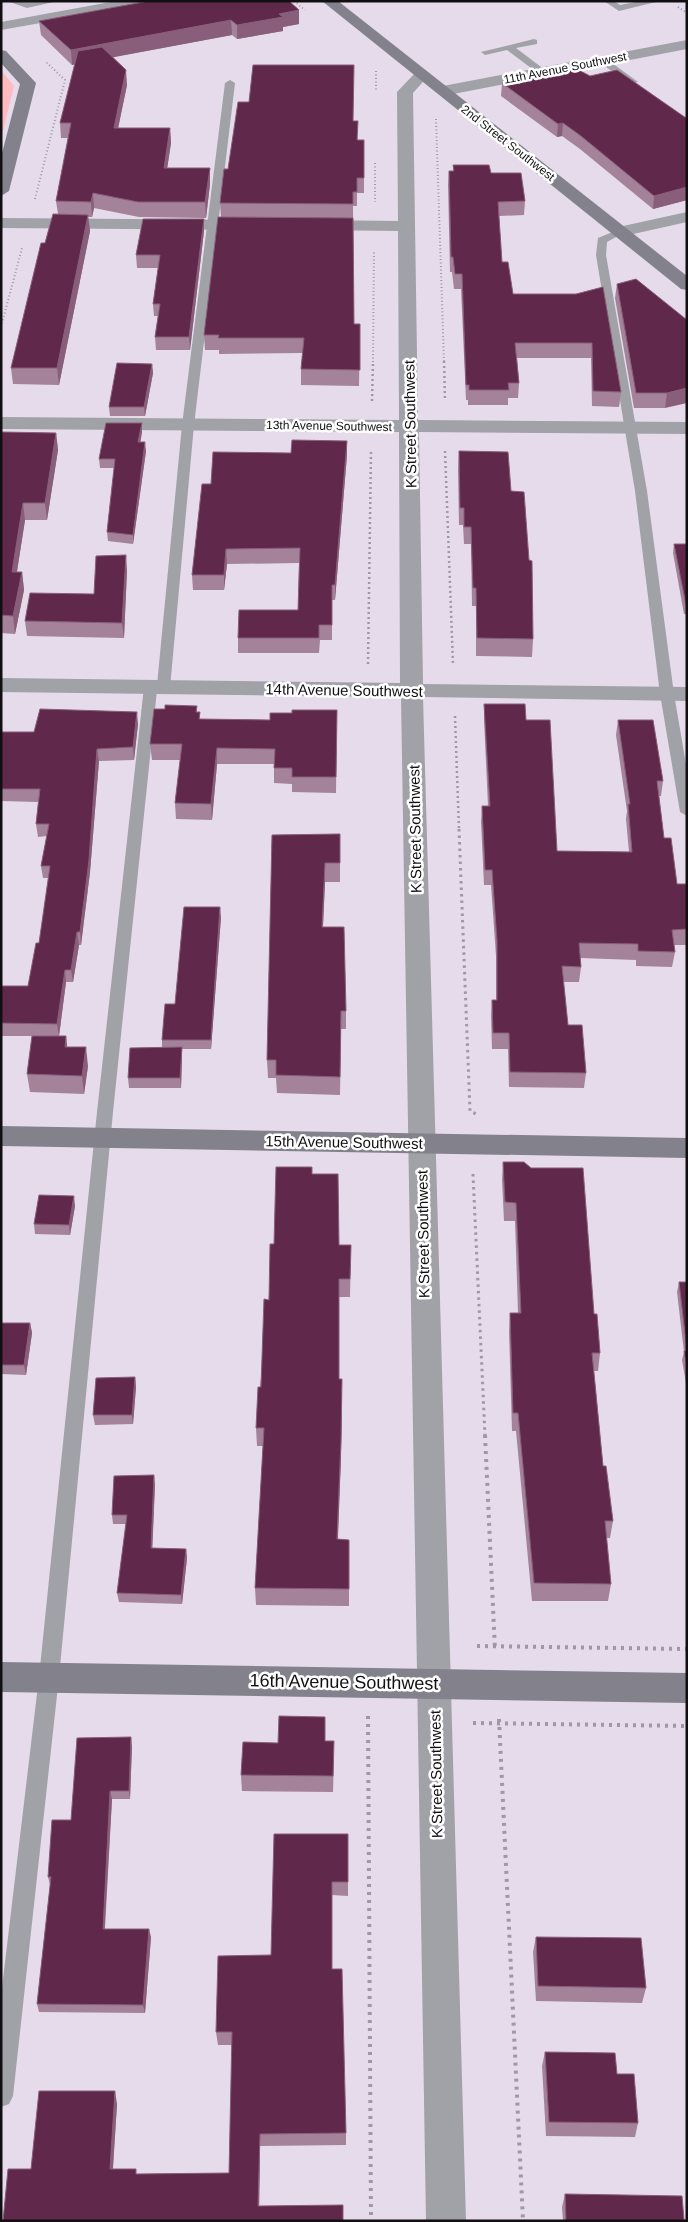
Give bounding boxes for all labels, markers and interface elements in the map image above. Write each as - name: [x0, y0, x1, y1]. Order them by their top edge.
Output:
- street label: 11th Avenue Southwest: [502, 49, 628, 87]
- street label: 2nd Street Southwest: [458, 102, 558, 184]
- street label: K Street Southwest: [400, 359, 420, 488]
- street label: 13th Avenue Southwest: [266, 418, 393, 434]
- street label: 14th Avenue Southwest: [265, 680, 424, 700]
- street label: K Street Southwest: [405, 764, 425, 893]
- street label: 15th Avenue Southwest: [265, 1132, 424, 1152]
- street label: K Street Southwest: [413, 1169, 433, 1298]
- street label: 16th Avenue Southwest: [249, 1670, 439, 1694]
- street label: K Street Southwest: [426, 1709, 446, 1838]

